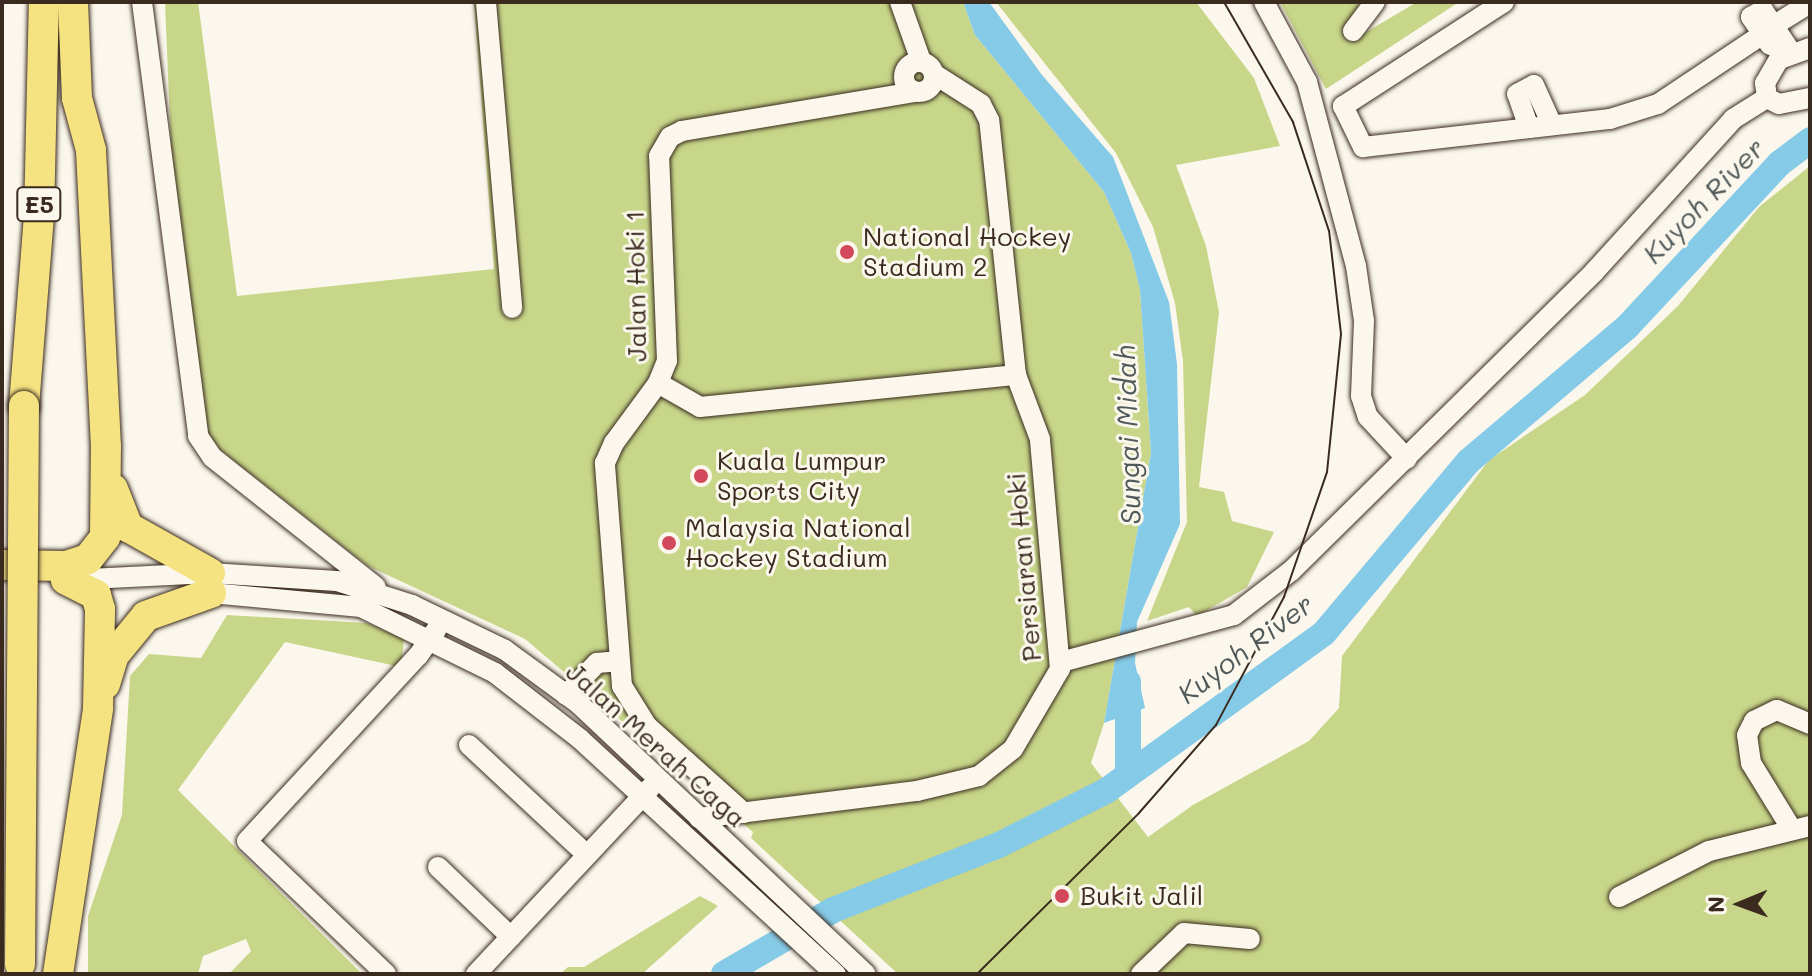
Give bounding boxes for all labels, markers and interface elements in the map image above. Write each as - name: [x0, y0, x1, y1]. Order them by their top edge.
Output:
- water label: Kuyoh River: [1635, 130, 1771, 270]
- road number: E5: [15, 184, 63, 224]
- street label: Jalan Hoki 1: [619, 210, 653, 362]
- place label: National Hockey Stadium 2: [863, 221, 1071, 282]
- marker: National Hockey Stadium 2: [838, 243, 856, 261]
- water label: Sungai Midah: [1107, 345, 1147, 525]
- place label: Kuala Lumpur Sports City: [717, 445, 886, 506]
- marker: Kuala Lumpur Sports City: [692, 467, 710, 485]
- street label: Persiaran Hoki: [1000, 471, 1048, 663]
- place label: Malaysia National Hockey Stadium: [685, 512, 911, 574]
- marker: Malaysia National Hockey Stadium: [660, 534, 678, 552]
- water label: Kuyoh River: [1171, 586, 1319, 710]
- street label: Jalan Merah Caga: [560, 656, 752, 834]
- north arrow: [1700, 864, 1780, 944]
- place label: Bukit Jalil: [1080, 880, 1203, 912]
- marker: Bukit Jalil: [1051, 885, 1073, 907]
- text: N: [1701, 896, 1730, 913]

